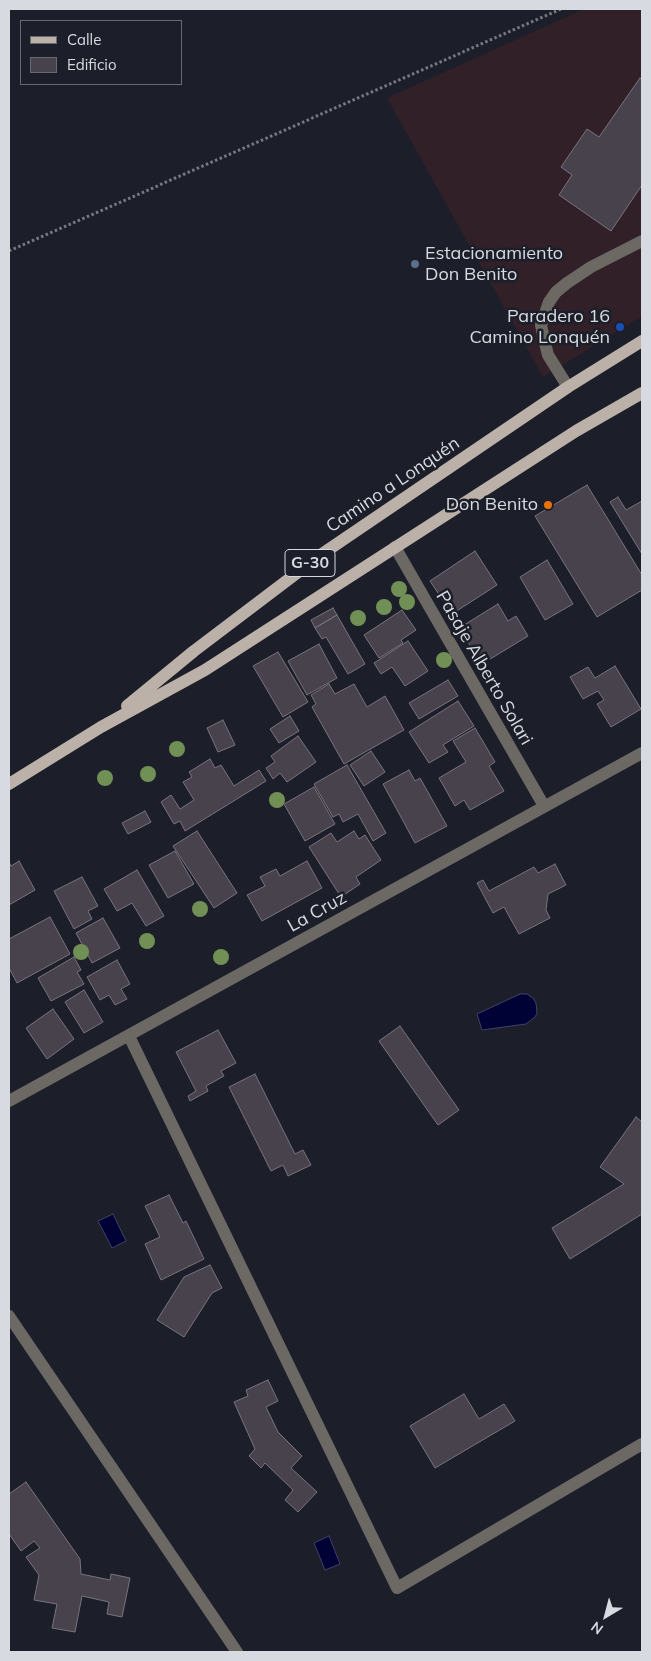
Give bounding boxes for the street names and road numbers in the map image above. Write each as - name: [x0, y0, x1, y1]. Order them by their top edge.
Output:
- street label: Camino a Lonquén: [322, 432, 464, 538]
- road number: G-30: [285, 550, 335, 576]
- street label: Pasaje Alberto Solari: [431, 587, 537, 749]
- street label: La Cruz: [284, 887, 350, 937]

